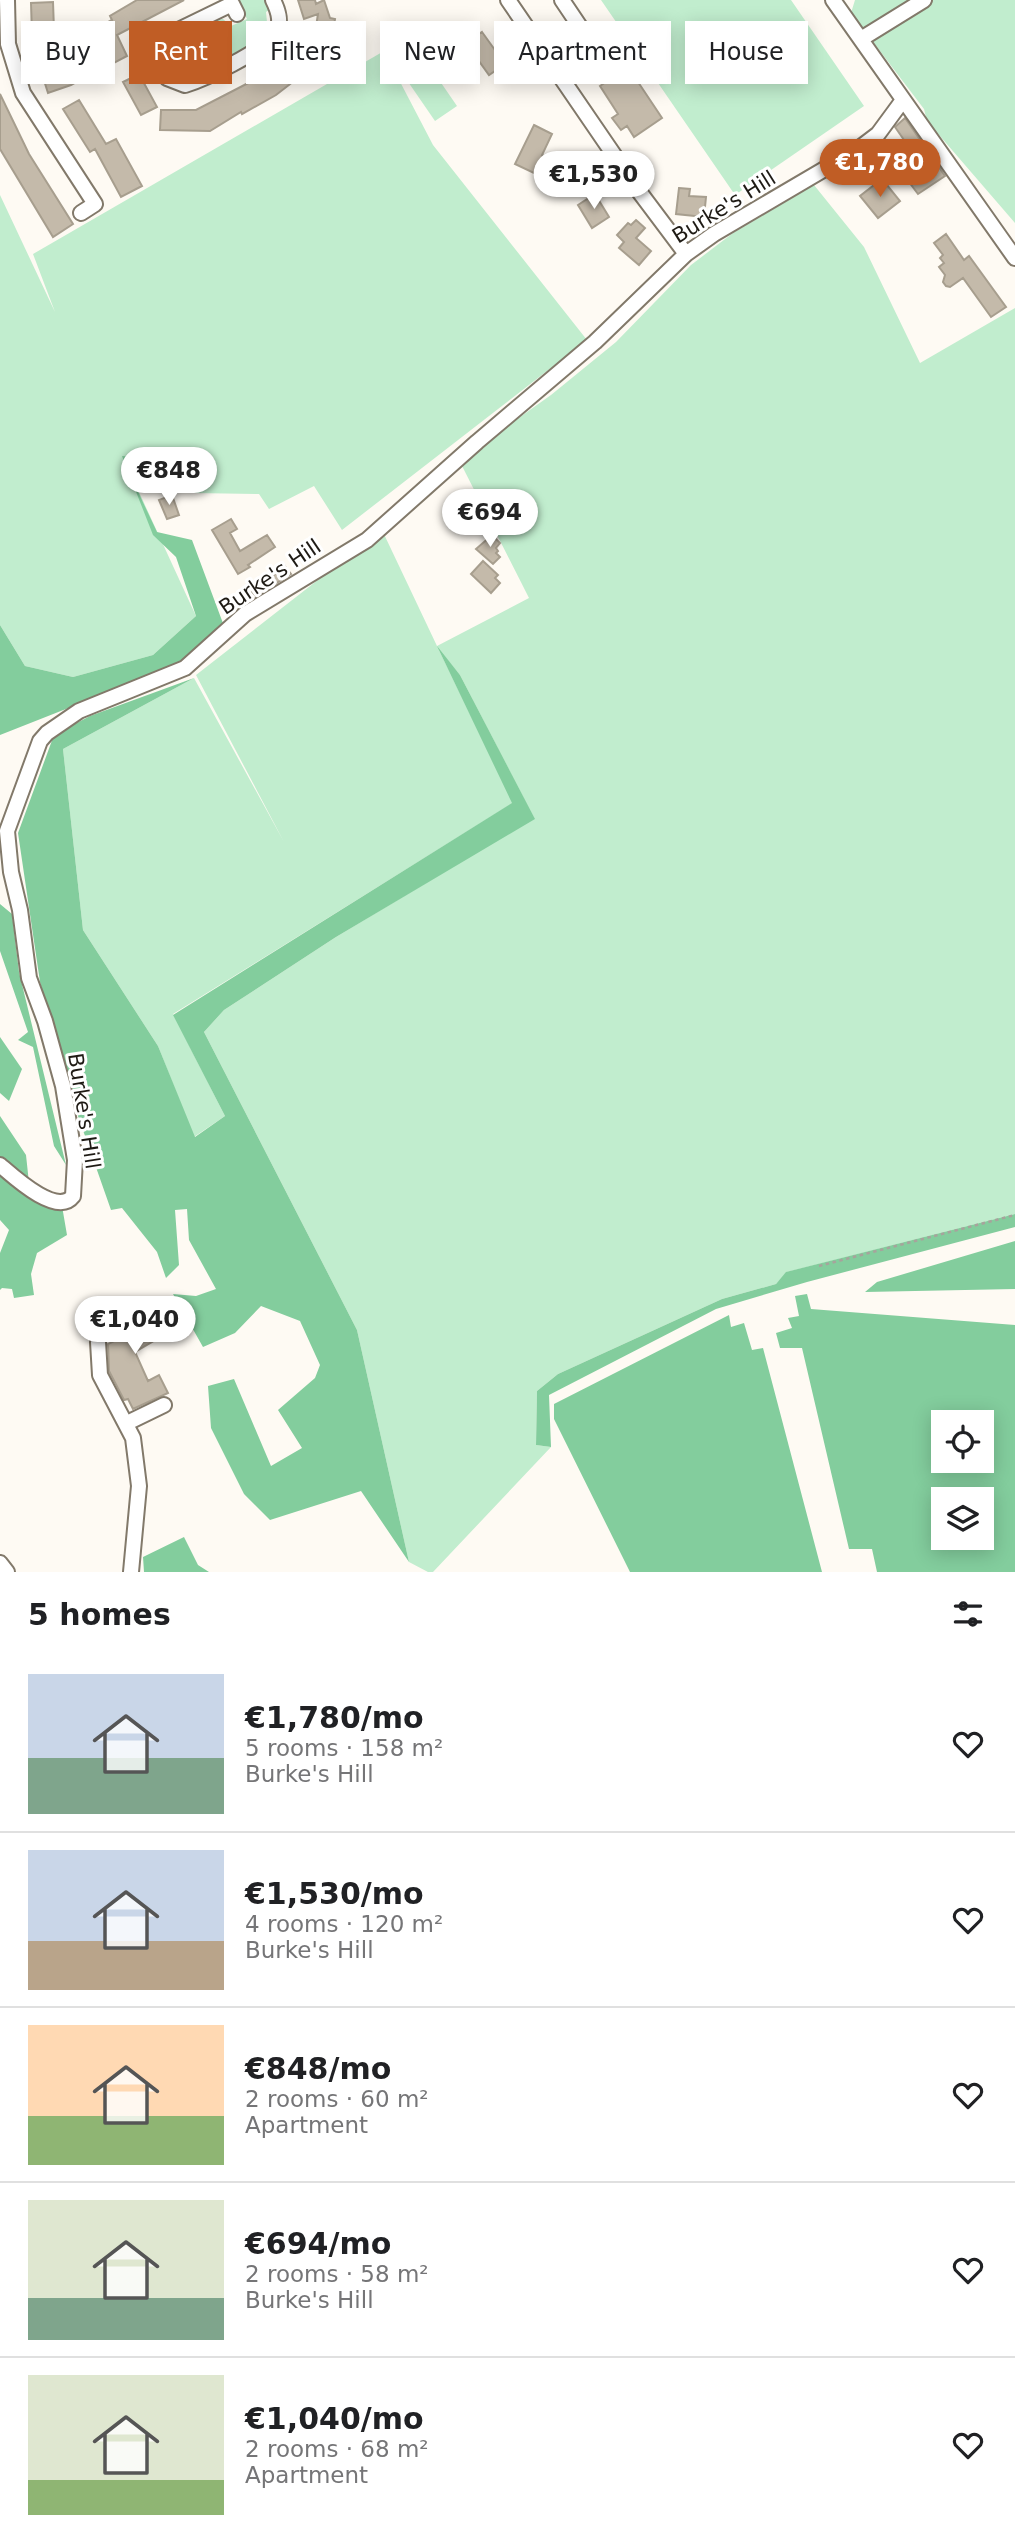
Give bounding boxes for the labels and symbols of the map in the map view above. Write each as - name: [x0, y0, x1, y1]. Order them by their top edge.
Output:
- pin: €1,780: [823, 140, 937, 199]
- pin: €1,530: [537, 152, 651, 211]
- street label: Burke's Hill: [668, 166, 780, 248]
- pin: €848: [128, 448, 210, 507]
- pin: €694: [449, 490, 531, 549]
- street label: Burke's Hill: [215, 534, 325, 620]
- street label: Burke's Hill: [63, 1051, 105, 1171]
- pin: €1,040: [78, 1296, 192, 1356]

